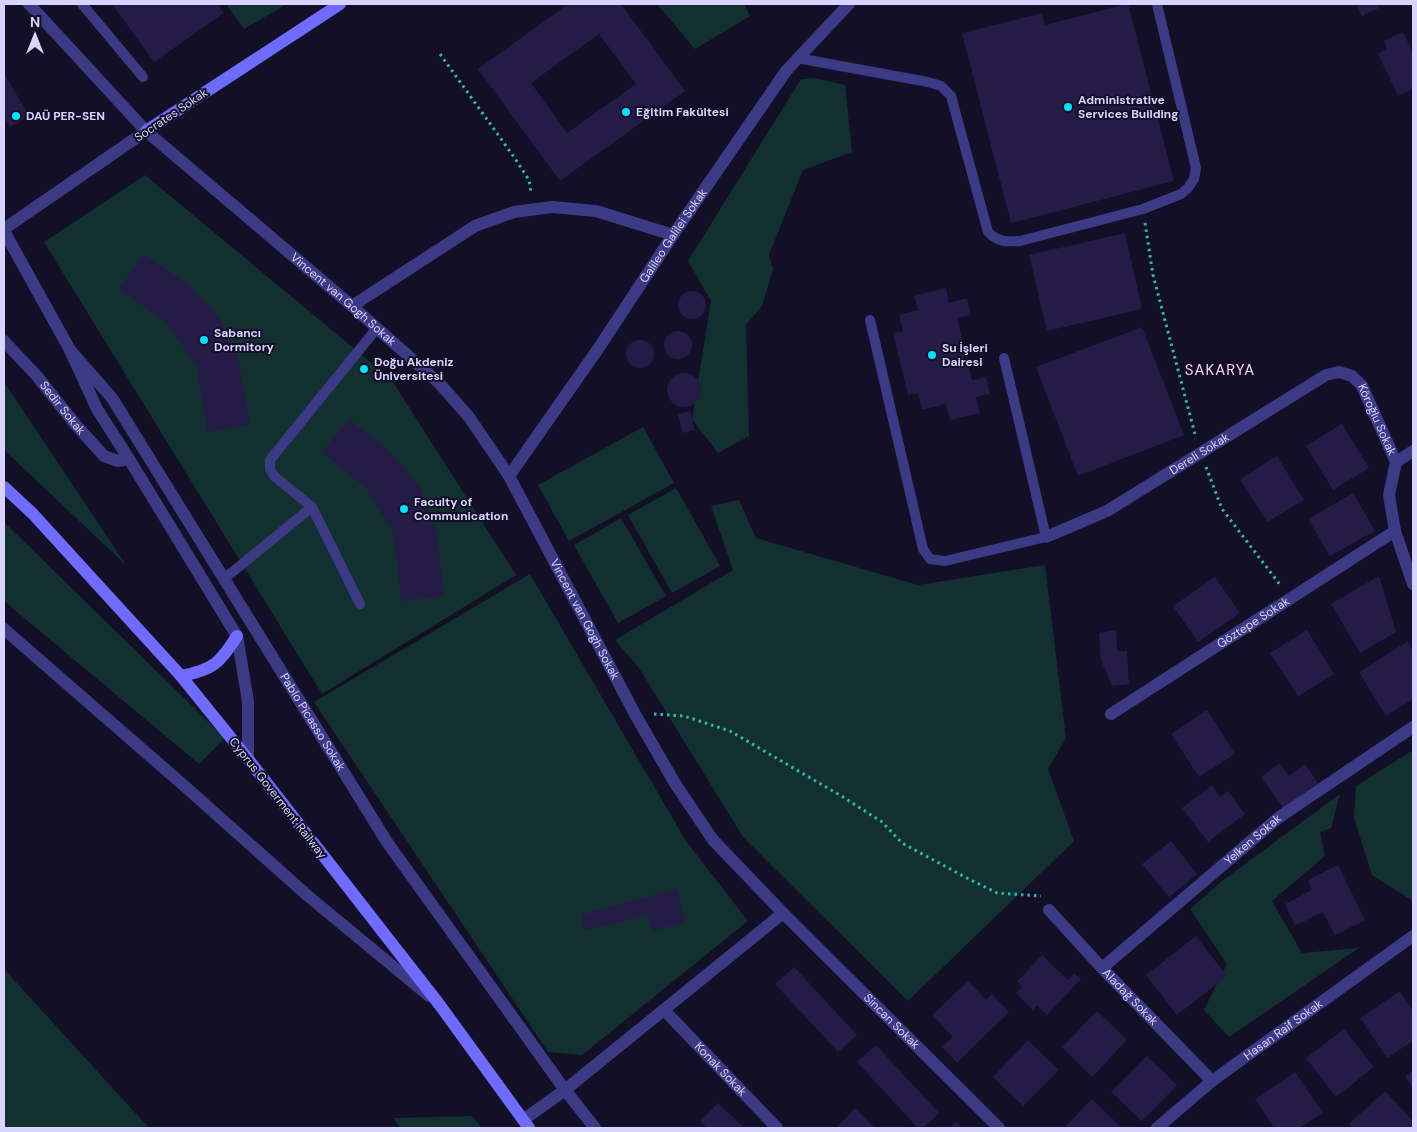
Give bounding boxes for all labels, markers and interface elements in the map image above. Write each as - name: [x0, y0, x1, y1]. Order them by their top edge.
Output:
- north arrow: [10, 10, 60, 60]
- text: N: [30, 13, 40, 31]
- street label: Socrates Sokak: [131, 85, 211, 145]
- place label: Administrative Services Building: [1078, 92, 1178, 122]
- marker: Administrative Services Building: [1062, 101, 1074, 113]
- place label: Eğitim Fakültesi: [636, 104, 729, 120]
- marker: Eğitim Fakültesi: [620, 106, 632, 118]
- place label: DAÜ PER-SEN: [26, 108, 105, 124]
- marker: DAÜ PER-SEN: [10, 110, 22, 122]
- street label: Galileo Galilei Sokak: [636, 185, 711, 286]
- street label: Vincent van Gogh Sokak: [287, 249, 399, 349]
- place label: Sabancı Dormitory: [214, 325, 275, 355]
- marker: Sabancı Dormitory: [198, 334, 210, 346]
- place label: Su İşleri Dairesi: [942, 340, 988, 370]
- marker: Su İşleri Dairesi: [926, 349, 938, 361]
- place label: Doğu Akdeniz Üniversitesi: [374, 354, 454, 384]
- district label: SAKARYA: [1185, 360, 1255, 380]
- marker: Doğu Akdeniz Üniversitesi: [358, 363, 370, 375]
- street label: Sedir Sokak: [36, 378, 89, 438]
- street label: Köroğlu Sokak: [1354, 381, 1400, 458]
- street label: Dereli Sokak: [1166, 429, 1232, 478]
- place label: Faculty of Communication: [414, 494, 508, 524]
- marker: Faculty of Communication: [398, 503, 410, 515]
- street label: Vincent van Gogh Sokak: [546, 556, 623, 683]
- street label: Göztepe Sokak: [1214, 593, 1292, 652]
- street label: Pablo Picasso Sokak: [276, 670, 349, 774]
- street label: Cyprus Goverment Railway: [226, 734, 331, 862]
- street label: Yelken Sokak: [1221, 811, 1285, 869]
- street label: Aladağ Sokak: [1099, 965, 1162, 1029]
- street label: Sincan Sokak: [860, 990, 923, 1053]
- street label: Hasan Raif Sokak: [1240, 996, 1326, 1064]
- street label: Konak Sokak: [691, 1039, 750, 1100]

